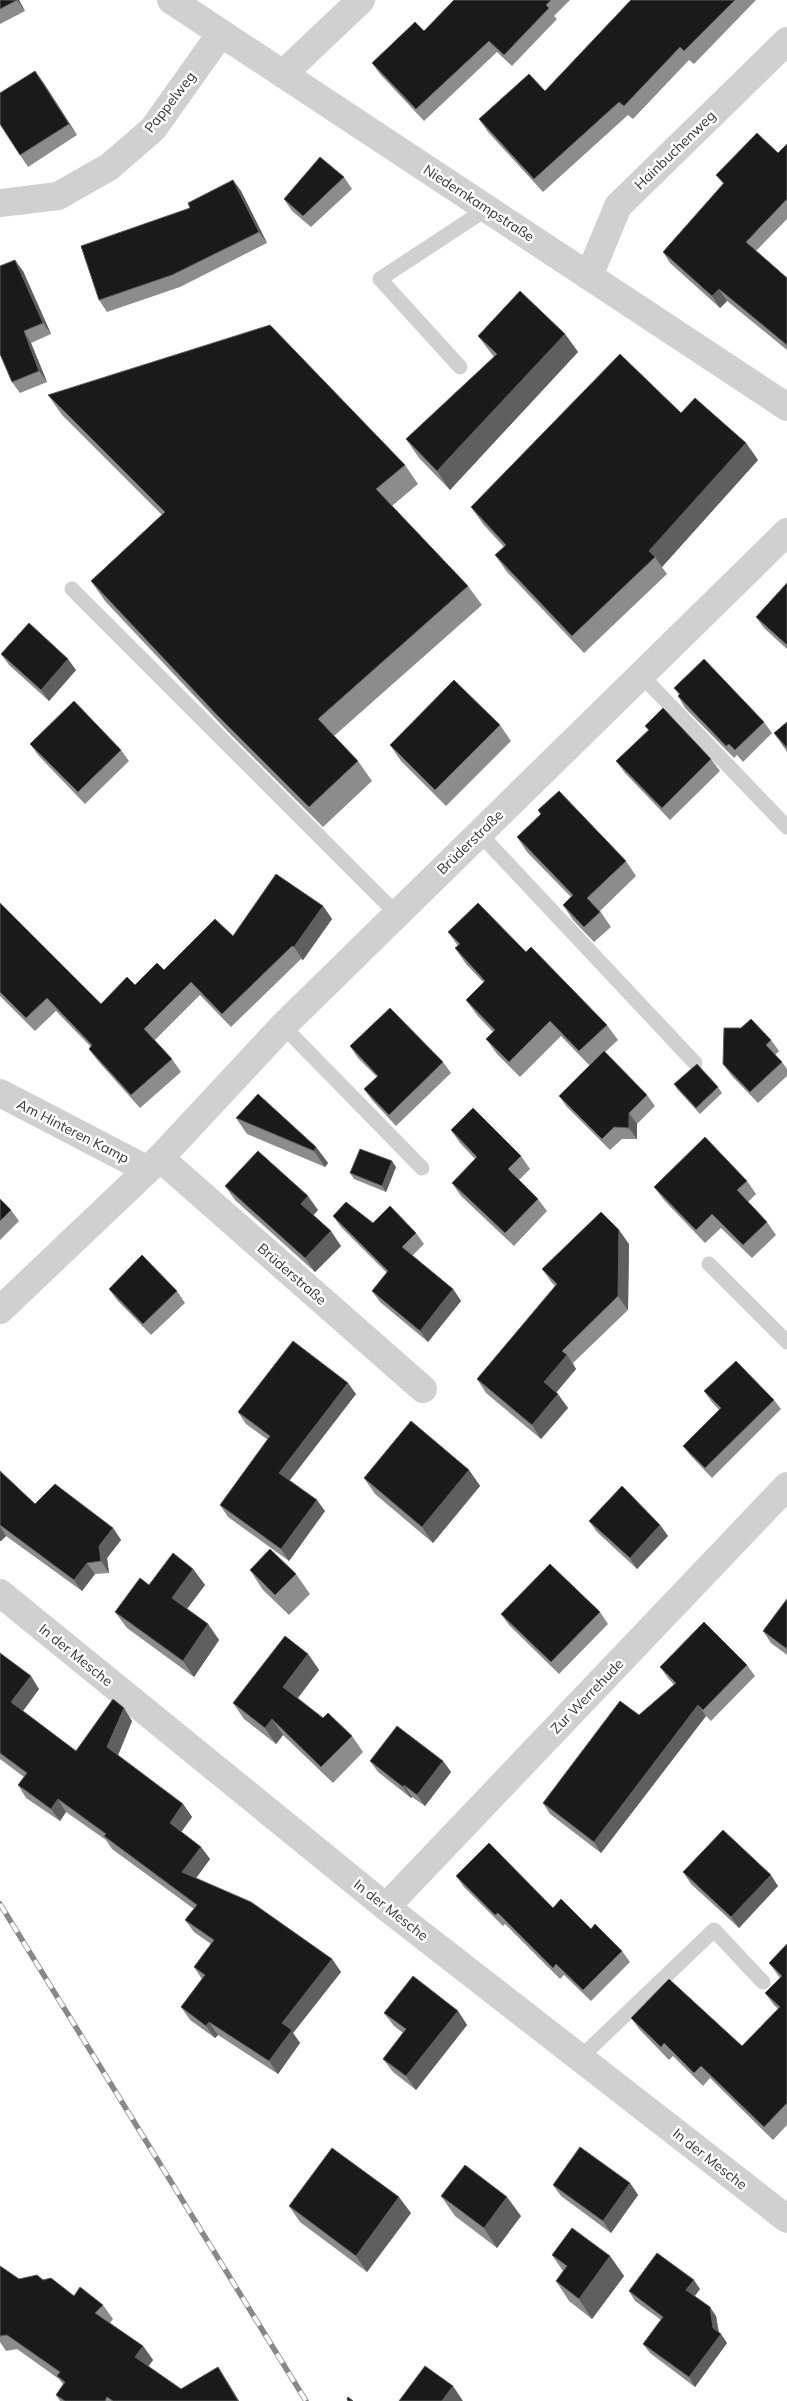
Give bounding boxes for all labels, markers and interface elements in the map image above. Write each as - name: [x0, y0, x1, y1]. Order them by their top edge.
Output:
- street label: Pappelweg: [140, 68, 200, 136]
- street label: Hainbuchenweg: [631, 107, 719, 193]
- street label: Niedernkampstraße: [420, 160, 538, 246]
- street label: Brüderstraße: [433, 806, 507, 878]
- street label: Am Hinteren Kamp: [14, 1095, 132, 1167]
- street label: Brüderstraße: [254, 1239, 330, 1309]
- street label: In der Mesche: [36, 1620, 116, 1690]
- street label: Zur Werrehude: [547, 1655, 627, 1737]
- street label: In der Mesche: [350, 1875, 432, 1945]
- street label: In der Mesche: [669, 2124, 751, 2194]

